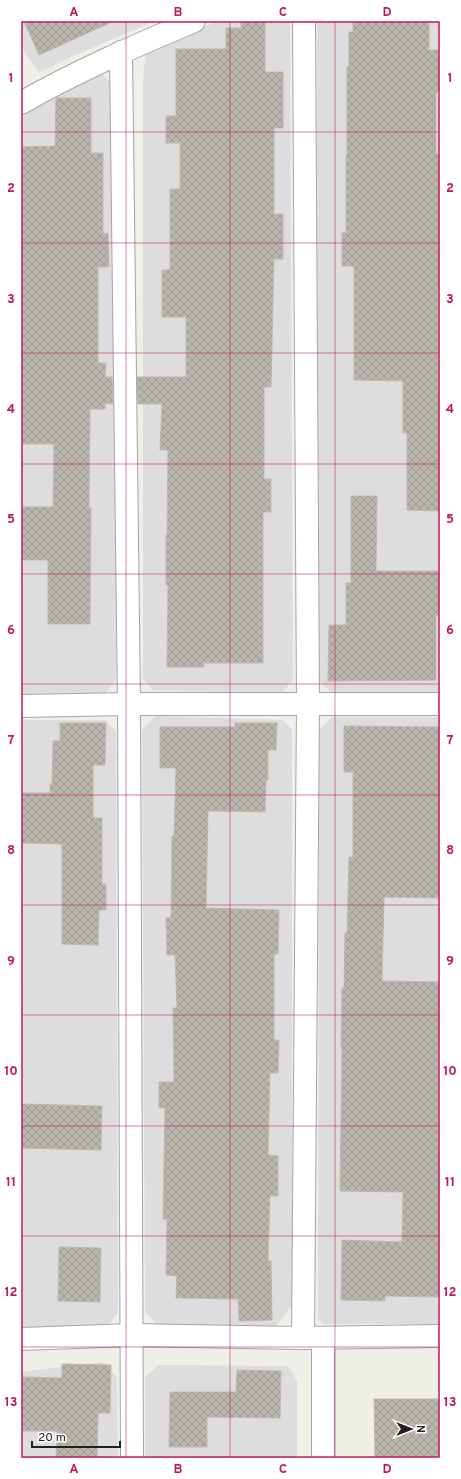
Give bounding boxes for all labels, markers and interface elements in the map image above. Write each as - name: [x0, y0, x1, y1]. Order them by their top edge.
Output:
- text: A: [69, 5, 79, 21]
- text: B: [174, 5, 183, 21]
- text: C: [279, 5, 287, 21]
- text: D: [382, 5, 392, 21]
- text: 1: [8, 71, 14, 87]
- text: 1: [447, 71, 453, 87]
- text: 2: [7, 181, 15, 197]
- text: 2: [446, 181, 454, 197]
- text: 3: [7, 292, 15, 308]
- text: 3: [446, 292, 454, 308]
- text: 4: [7, 402, 15, 418]
- text: 4: [446, 402, 454, 418]
- text: 5: [7, 512, 15, 528]
- text: 5: [446, 512, 454, 528]
- text: 6: [7, 623, 15, 639]
- text: 6: [446, 623, 454, 639]
- text: 7: [8, 733, 15, 749]
- text: 7: [447, 733, 454, 749]
- text: 8: [7, 843, 15, 859]
- text: 8: [446, 843, 454, 859]
- text: 9: [7, 954, 15, 970]
- text: 9: [446, 954, 454, 970]
- text: 10: [4, 1064, 18, 1080]
- text: 10: [443, 1064, 457, 1080]
- text: 11: [6, 1175, 16, 1191]
- text: 11: [445, 1175, 455, 1191]
- text: 12: [4, 1285, 18, 1301]
- text: 12: [443, 1285, 457, 1301]
- text: 13: [5, 1395, 18, 1411]
- text: 13: [444, 1395, 457, 1411]
- north arrow: [391, 1409, 431, 1449]
- scale bar: [32, 1423, 120, 1449]
- text: N: [413, 1425, 427, 1433]
- text: 20 m: [38, 1430, 66, 1446]
- text: A: [69, 1462, 79, 1478]
- text: B: [174, 1462, 183, 1478]
- text: C: [279, 1462, 287, 1478]
- text: D: [382, 1462, 392, 1478]

